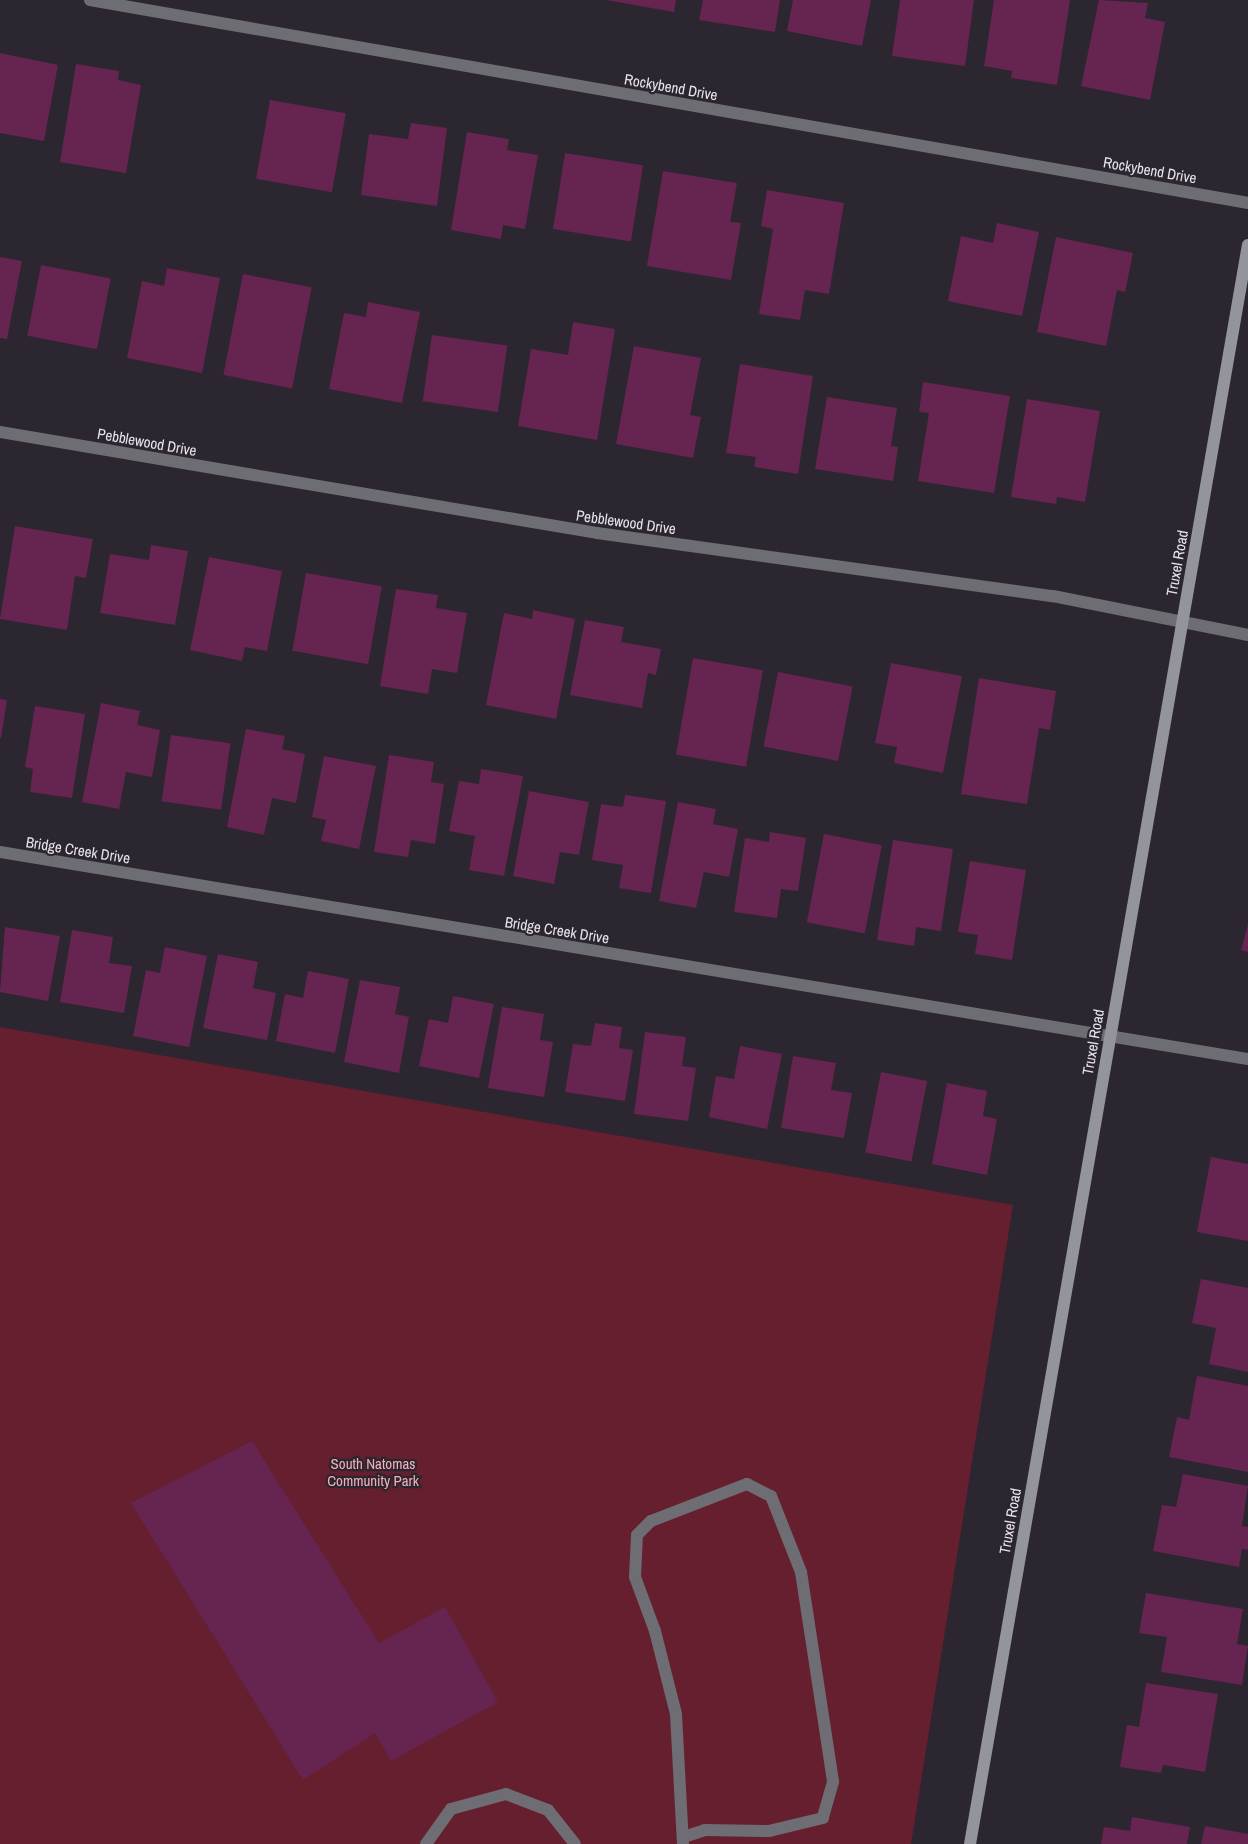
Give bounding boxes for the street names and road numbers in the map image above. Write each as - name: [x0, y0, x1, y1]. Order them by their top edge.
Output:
- street label: Rockybend Drive: [623, 70, 719, 104]
- street label: Rockybend Drive: [1102, 153, 1198, 187]
- street label: Pebblewood Drive: [96, 424, 198, 460]
- street label: Pebblewood Drive: [575, 506, 677, 538]
- street label: Truxel Road: [1162, 529, 1192, 597]
- street label: Bridge Creek Drive: [25, 833, 131, 867]
- street label: Bridge Creek Drive: [504, 913, 610, 947]
- street label: Truxel Road: [1078, 1008, 1108, 1076]
- street label: Truxel Road: [995, 1487, 1025, 1555]

